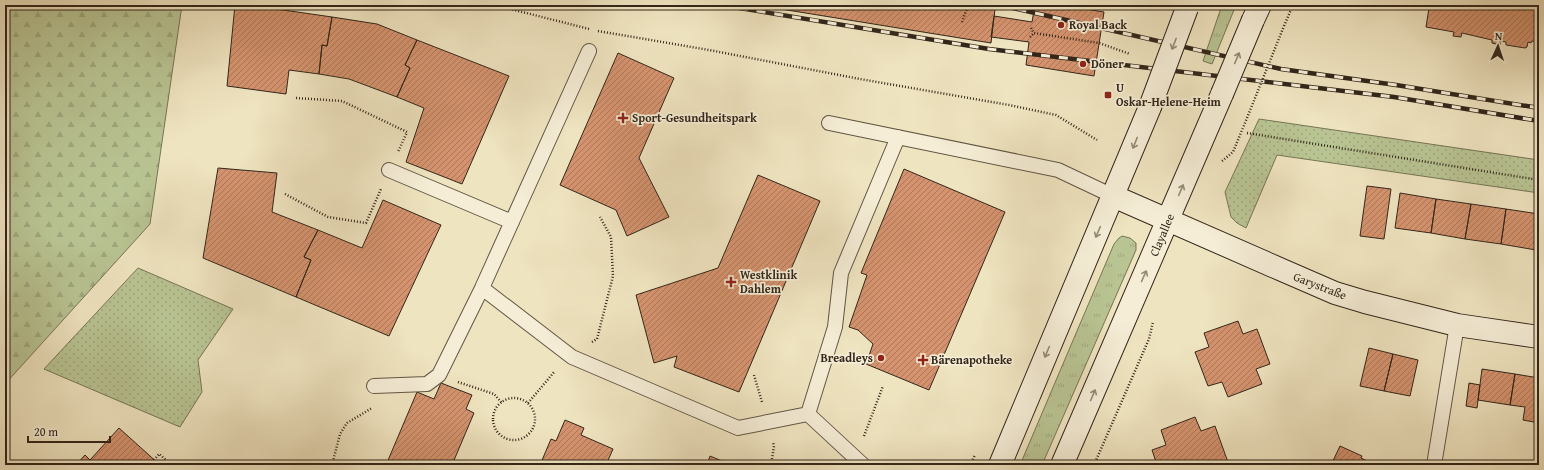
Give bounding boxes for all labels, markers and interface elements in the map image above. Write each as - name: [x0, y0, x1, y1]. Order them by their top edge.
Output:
- place label: Royal Back: [1069, 16, 1127, 33]
- marker: Royal Back: [1056, 20, 1066, 30]
- north arrow: [1478, 26, 1518, 66]
- text: N: [1494, 28, 1503, 44]
- one-way arrow: [1169, 38, 1177, 50]
- one-way arrow: [1234, 52, 1242, 64]
- place label: Döner: [1091, 55, 1124, 72]
- marker: Döner: [1078, 59, 1088, 69]
- place label: U Oskar-Helene-Heim: [1116, 79, 1222, 110]
- marker: U Oskar-Helene-Heim: [1103, 90, 1113, 100]
- place label: Sport-Gesundheitspark: [632, 109, 757, 126]
- marker: Sport-Gesundheitspark: [617, 112, 629, 124]
- one-way arrow: [1131, 136, 1139, 148]
- one-way arrow: [1178, 185, 1185, 197]
- street label: Clayallee: [1145, 210, 1178, 259]
- one-way arrow: [1093, 225, 1101, 237]
- place label: Westklinik Dahlem: [740, 266, 797, 297]
- street label: Garystraße: [1291, 268, 1350, 304]
- one-way arrow: [1141, 270, 1148, 282]
- marker: Westklinik Dahlem: [725, 276, 737, 288]
- one-way arrow: [1043, 345, 1051, 357]
- place label: Breadleys: [820, 349, 873, 366]
- place label: Bärenapotheke: [931, 351, 1012, 368]
- marker: Breadleys: [876, 353, 886, 363]
- marker: Bärenapotheke: [918, 355, 928, 365]
- one-way arrow: [1089, 389, 1097, 401]
- scale bar: [28, 418, 110, 444]
- text: 20 m: [34, 423, 58, 440]

